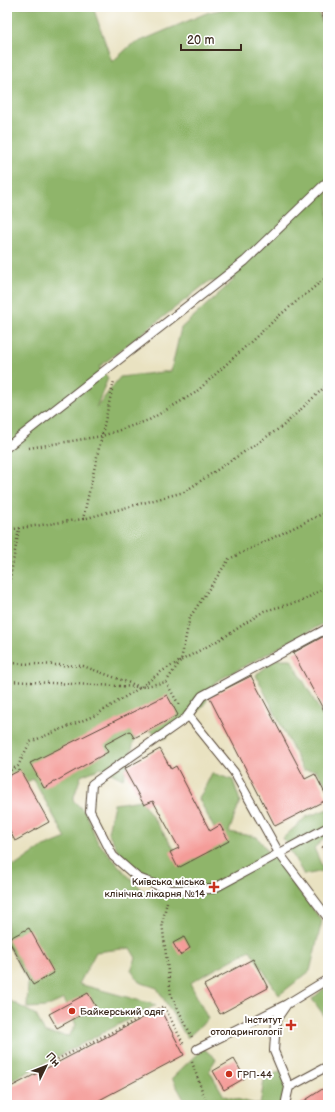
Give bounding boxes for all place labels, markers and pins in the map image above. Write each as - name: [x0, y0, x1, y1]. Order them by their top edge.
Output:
- place label: Київська міська клінічна лікарня №14: [105, 876, 205, 900]
- marker: Київська міська клінічна лікарня №14: [208, 881, 220, 893]
- marker: Байкерський одяг: [67, 1006, 77, 1016]
- place label: Байкерський одяг: [80, 1006, 165, 1018]
- place label: Інститут отоларингології: [211, 1014, 283, 1038]
- marker: Інститут отоларингології: [285, 1019, 297, 1031]
- marker: ГРП-44: [224, 1069, 234, 1079]
- place label: ГРП-44: [237, 1069, 272, 1081]

